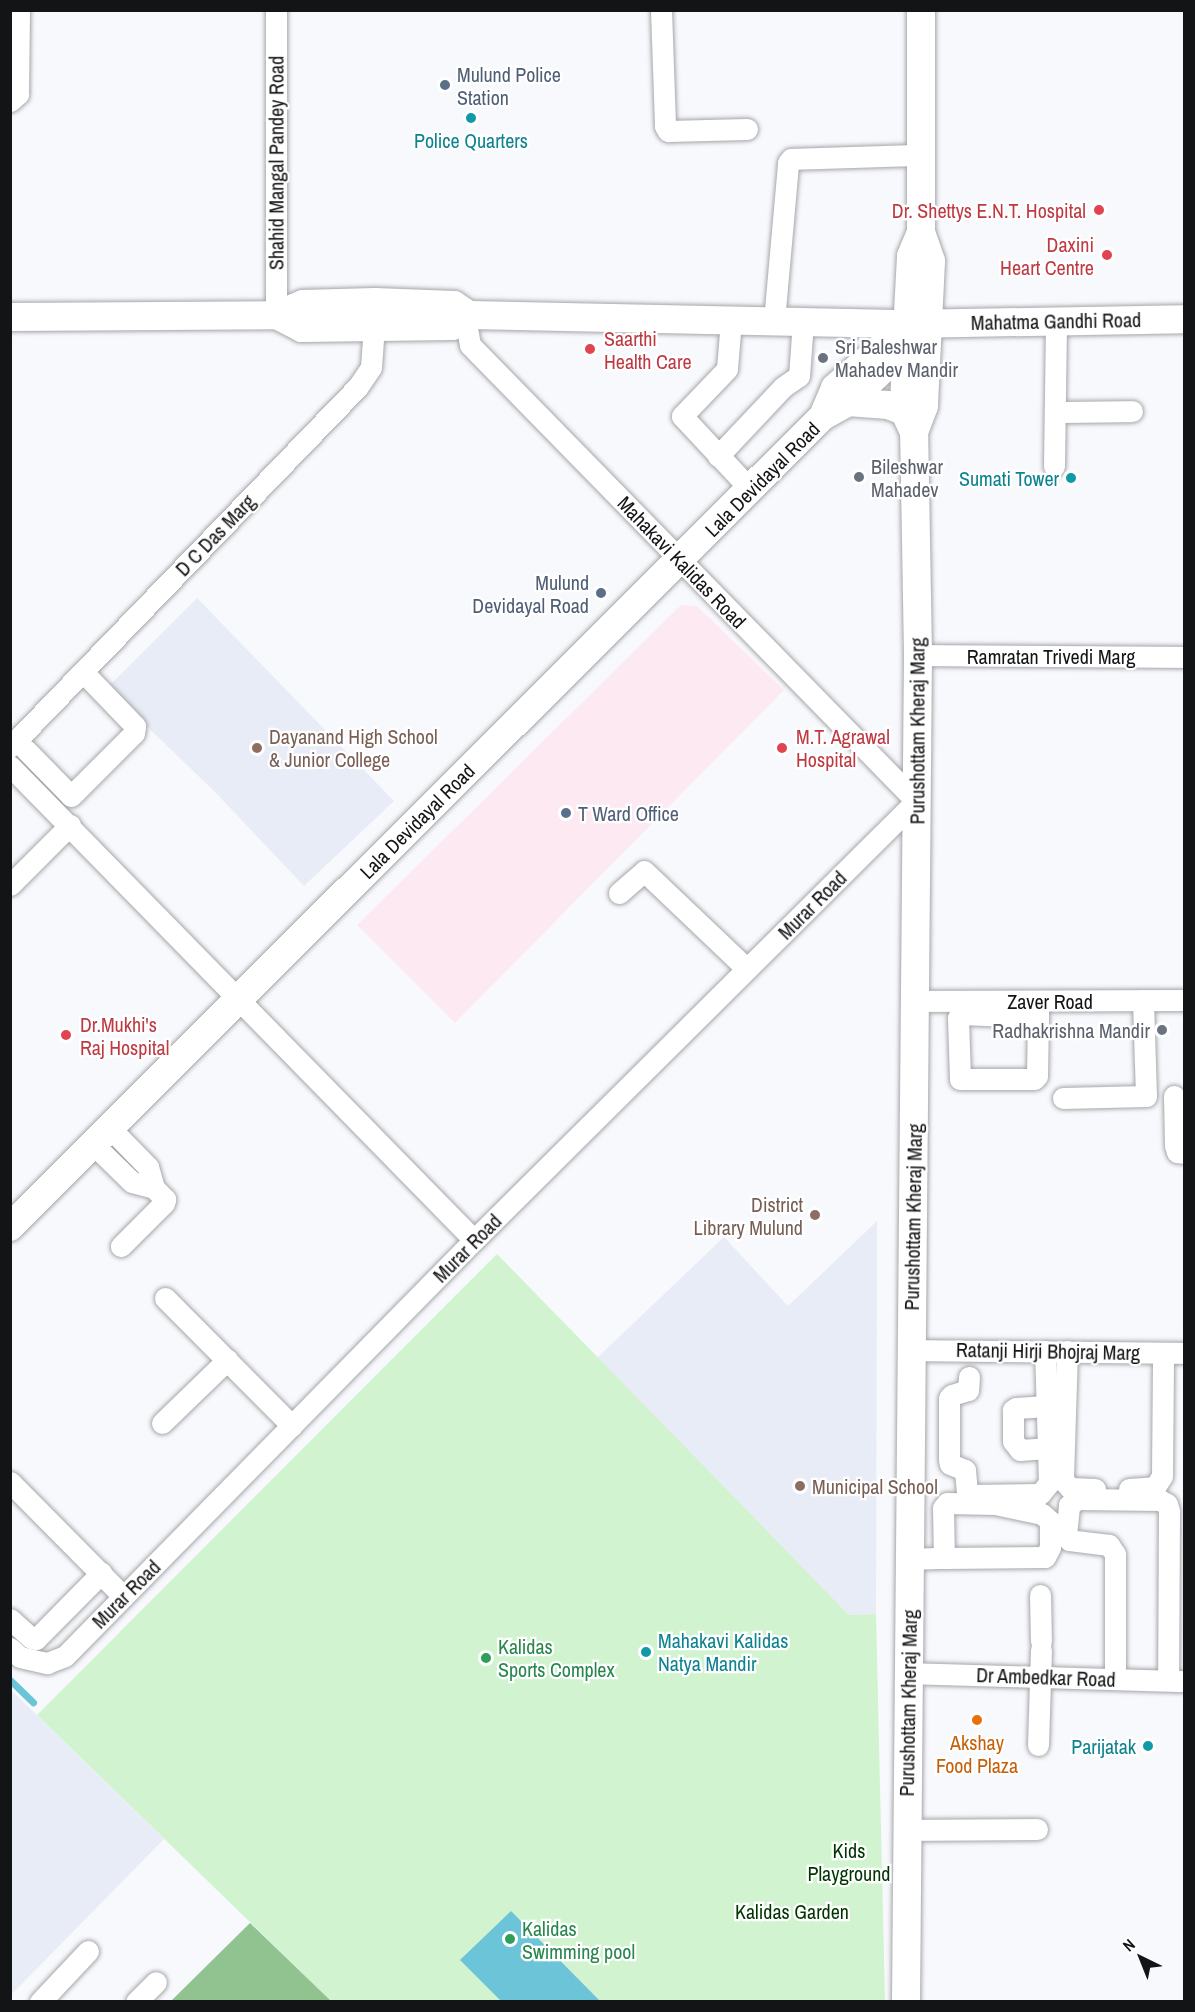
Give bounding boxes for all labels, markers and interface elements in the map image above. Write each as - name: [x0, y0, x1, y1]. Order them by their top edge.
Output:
- street label: Shahid Mangal Pandey Road: [264, 56, 288, 270]
- place label: Mulund Police Station: [457, 62, 561, 109]
- marker: Mulund Police Station: [438, 78, 452, 92]
- marker: Police Quarters: [464, 111, 478, 125]
- place label: Police Quarters: [414, 128, 528, 152]
- place label: Dr. Shettys E.N.T. Hospital: [892, 198, 1086, 222]
- marker: Dr. Shettys E.N.T. Hospital: [1090, 201, 1108, 219]
- place label: Daxini Heart Centre: [1000, 232, 1094, 279]
- marker: Daxini Heart Centre: [1098, 246, 1116, 264]
- street label: Mahatma Gandhi Road: [971, 308, 1141, 334]
- place label: Saarthi Health Care: [604, 326, 691, 373]
- place label: Sri Baleshwar Mahadev Mandir: [835, 334, 958, 381]
- marker: Saarthi Health Care: [581, 340, 599, 358]
- marker: Sri Baleshwar Mahadev Mandir: [816, 351, 830, 365]
- street label: Lala Devidayal Road: [700, 417, 824, 541]
- place label: Bileshwar Mahadev: [871, 454, 943, 501]
- place label: Sumati Tower: [959, 466, 1059, 490]
- marker: Bileshwar Mahadev: [852, 470, 866, 484]
- marker: Sumati Tower: [1064, 471, 1078, 485]
- street label: D C Das Marg: [170, 489, 260, 581]
- street label: Mahakavi Kalidas Road: [613, 491, 751, 633]
- place label: Mulund Devidayal Road: [472, 570, 589, 617]
- marker: Mulund Devidayal Road: [594, 586, 608, 600]
- street label: Purushottam Kheraj Marg: [905, 638, 929, 824]
- street label: Ramratan Trivedi Marg: [967, 644, 1135, 668]
- place label: Dayanand High School & Junior College: [269, 724, 438, 771]
- place label: M.T. Agrawal Hospital: [796, 724, 891, 771]
- marker: M.T. Agrawal Hospital: [773, 739, 791, 757]
- marker: Dayanand High School & Junior College: [250, 741, 264, 755]
- street label: Lala Devidayal Road: [355, 759, 479, 883]
- place label: T Ward Office: [578, 801, 679, 825]
- marker: T Ward Office: [559, 806, 573, 820]
- street label: Murar Road: [773, 866, 851, 944]
- street label: Zaver Road: [1007, 989, 1093, 1013]
- place label: Dr.Mukhi's Raj Hospital: [80, 1012, 169, 1059]
- place label: Radhakrishna Mandir: [992, 1018, 1150, 1042]
- marker: Radhakrishna Mandir: [1155, 1023, 1169, 1037]
- marker: Dr.Mukhi's Raj Hospital: [57, 1026, 75, 1044]
- street label: Purushottam Kheraj Marg: [899, 1123, 927, 1311]
- place label: District Library Mulund: [694, 1192, 803, 1239]
- marker: District Library Mulund: [808, 1208, 822, 1222]
- street label: Murar Road: [428, 1209, 506, 1287]
- street label: Ratanji Hirji Bhojraj Marg: [956, 1337, 1140, 1365]
- place label: Municipal School: [812, 1474, 938, 1498]
- marker: Municipal School: [793, 1479, 807, 1493]
- street label: Murar Road: [87, 1555, 165, 1633]
- street label: Purushottam Kheraj Marg: [894, 1609, 922, 1797]
- place label: Mahakavi Kalidas Natya Mandir: [658, 1628, 788, 1675]
- place label: Kalidas Sports Complex: [498, 1634, 615, 1681]
- marker: Mahakavi Kalidas Natya Mandir: [639, 1645, 653, 1659]
- marker: Kalidas Sports Complex: [479, 1651, 493, 1665]
- street label: Dr Ambedkar Road: [975, 1663, 1117, 1691]
- marker: Akshay Food Plaza: [970, 1713, 984, 1727]
- place label: Akshay Food Plaza: [936, 1730, 1018, 1777]
- place label: Parijatak: [1071, 1734, 1136, 1758]
- marker: Parijatak: [1141, 1739, 1155, 1753]
- park label: Kids Playground: [808, 1839, 890, 1886]
- park label: Kalidas Garden: [735, 1899, 849, 1923]
- place label: Kalidas Swimming pool: [522, 1916, 635, 1963]
- north arrow: [1111, 1928, 1171, 1988]
- marker: Kalidas Swimming pool: [503, 1932, 517, 1946]
- text: N: [1118, 1934, 1140, 1956]

